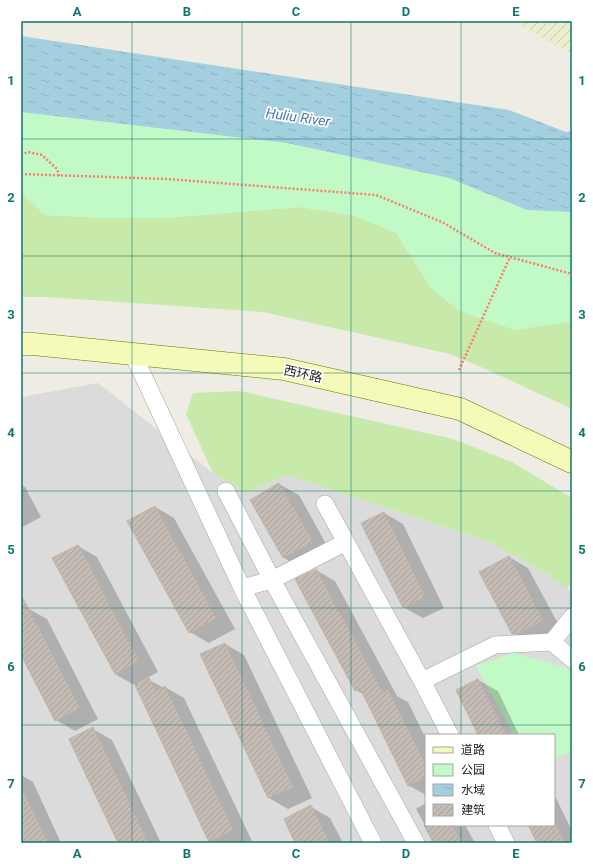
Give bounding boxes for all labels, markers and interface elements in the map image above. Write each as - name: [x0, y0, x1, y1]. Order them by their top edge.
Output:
- text: A: [73, 4, 82, 19]
- text: B: [183, 4, 191, 19]
- text: C: [292, 4, 301, 19]
- text: D: [402, 4, 410, 19]
- text: E: [512, 4, 520, 19]
- text: 1: [7, 73, 15, 88]
- text: 1: [578, 73, 586, 88]
- water label: Huliu River: [265, 105, 332, 129]
- text: 2: [7, 190, 15, 205]
- text: 2: [578, 190, 586, 205]
- text: 3: [7, 307, 15, 322]
- text: 3: [578, 307, 586, 322]
- street label: 西环路: [282, 363, 324, 385]
- text: 4: [7, 425, 15, 440]
- text: 4: [578, 425, 586, 440]
- text: 5: [7, 542, 15, 557]
- text: 5: [578, 542, 586, 557]
- text: 6: [7, 659, 15, 674]
- text: 6: [578, 659, 586, 674]
- legend: [425, 734, 555, 826]
- text: 道路: [461, 743, 485, 757]
- text: 公园: [461, 763, 485, 777]
- text: 7: [7, 776, 15, 791]
- text: 7: [578, 776, 586, 791]
- text: 水域: [461, 783, 485, 797]
- text: 建筑: [461, 803, 485, 817]
- text: A: [73, 846, 82, 861]
- text: B: [183, 846, 191, 861]
- text: C: [292, 846, 301, 861]
- text: D: [402, 846, 410, 861]
- text: E: [512, 846, 520, 861]

